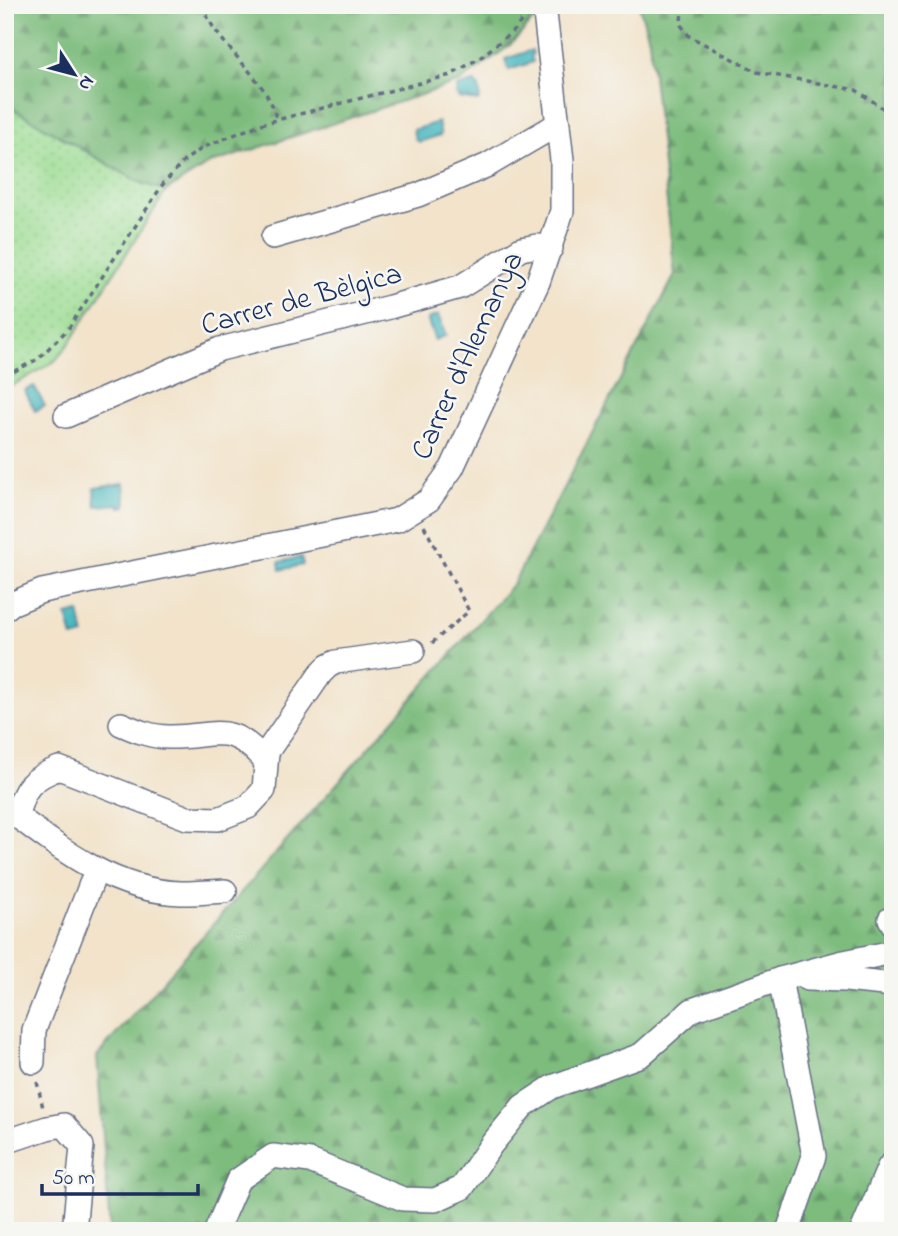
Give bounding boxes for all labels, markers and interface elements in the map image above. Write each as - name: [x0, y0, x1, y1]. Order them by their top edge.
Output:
- north arrow: [38, 38, 108, 108]
- text: N: [71, 69, 100, 96]
- street label: Carrer d'Alemanya: [401, 245, 536, 468]
- street label: Carrer de Bèlgica: [196, 253, 407, 349]
- scale bar: [42, 1152, 198, 1196]
- text: 50 m: [52, 1164, 95, 1194]

